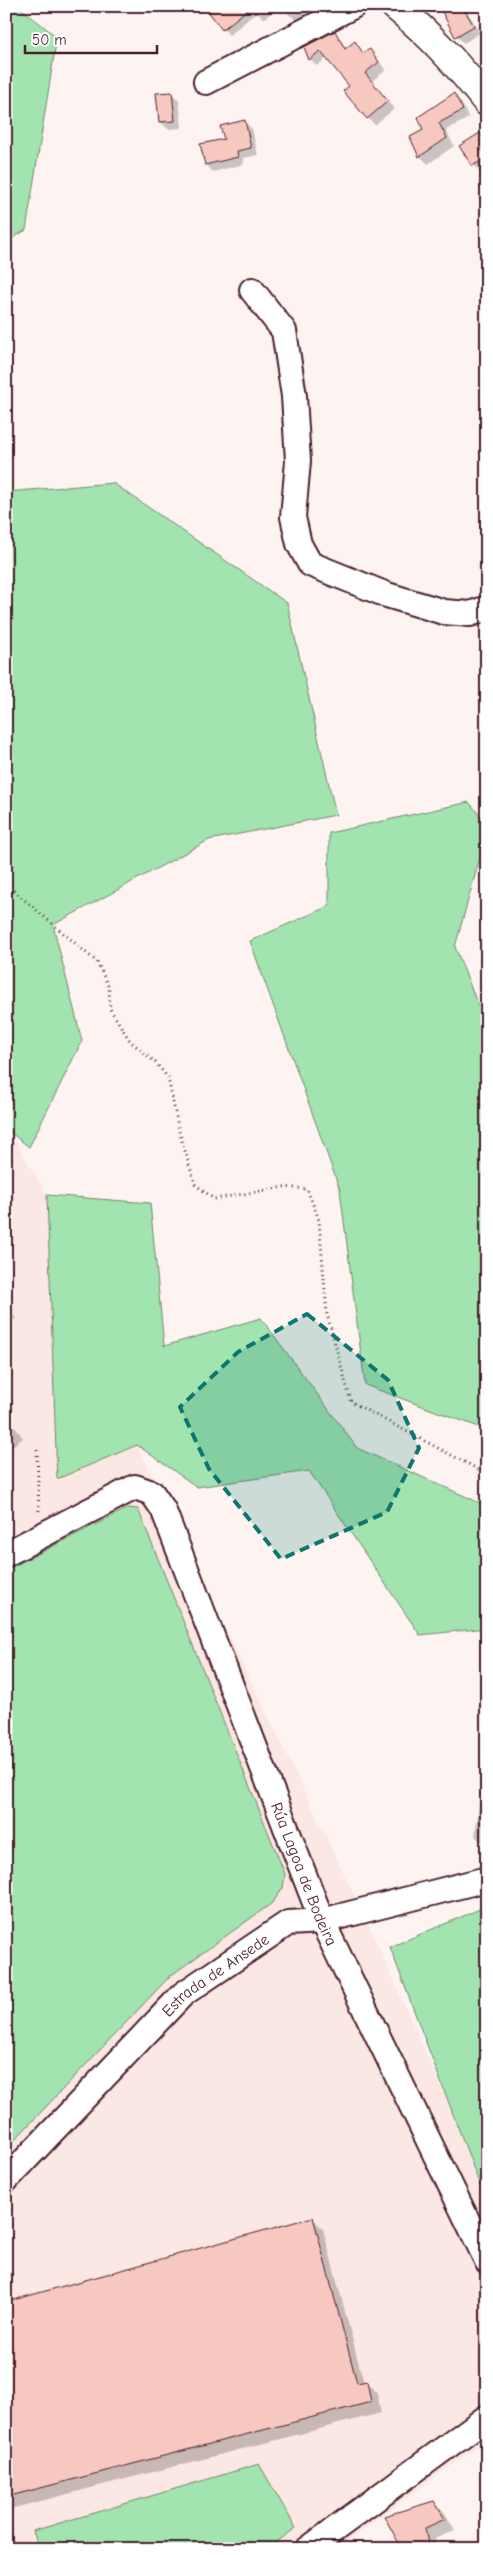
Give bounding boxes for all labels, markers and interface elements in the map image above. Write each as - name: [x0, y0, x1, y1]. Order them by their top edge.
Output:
- scale bar: [25, 22, 158, 54]
- text: 50 m: [32, 31, 67, 49]
- street label: Rúa Lagoa de Bodeira: [267, 1800, 341, 1949]
- street label: Estrada de Ansede: [159, 1931, 273, 2020]

